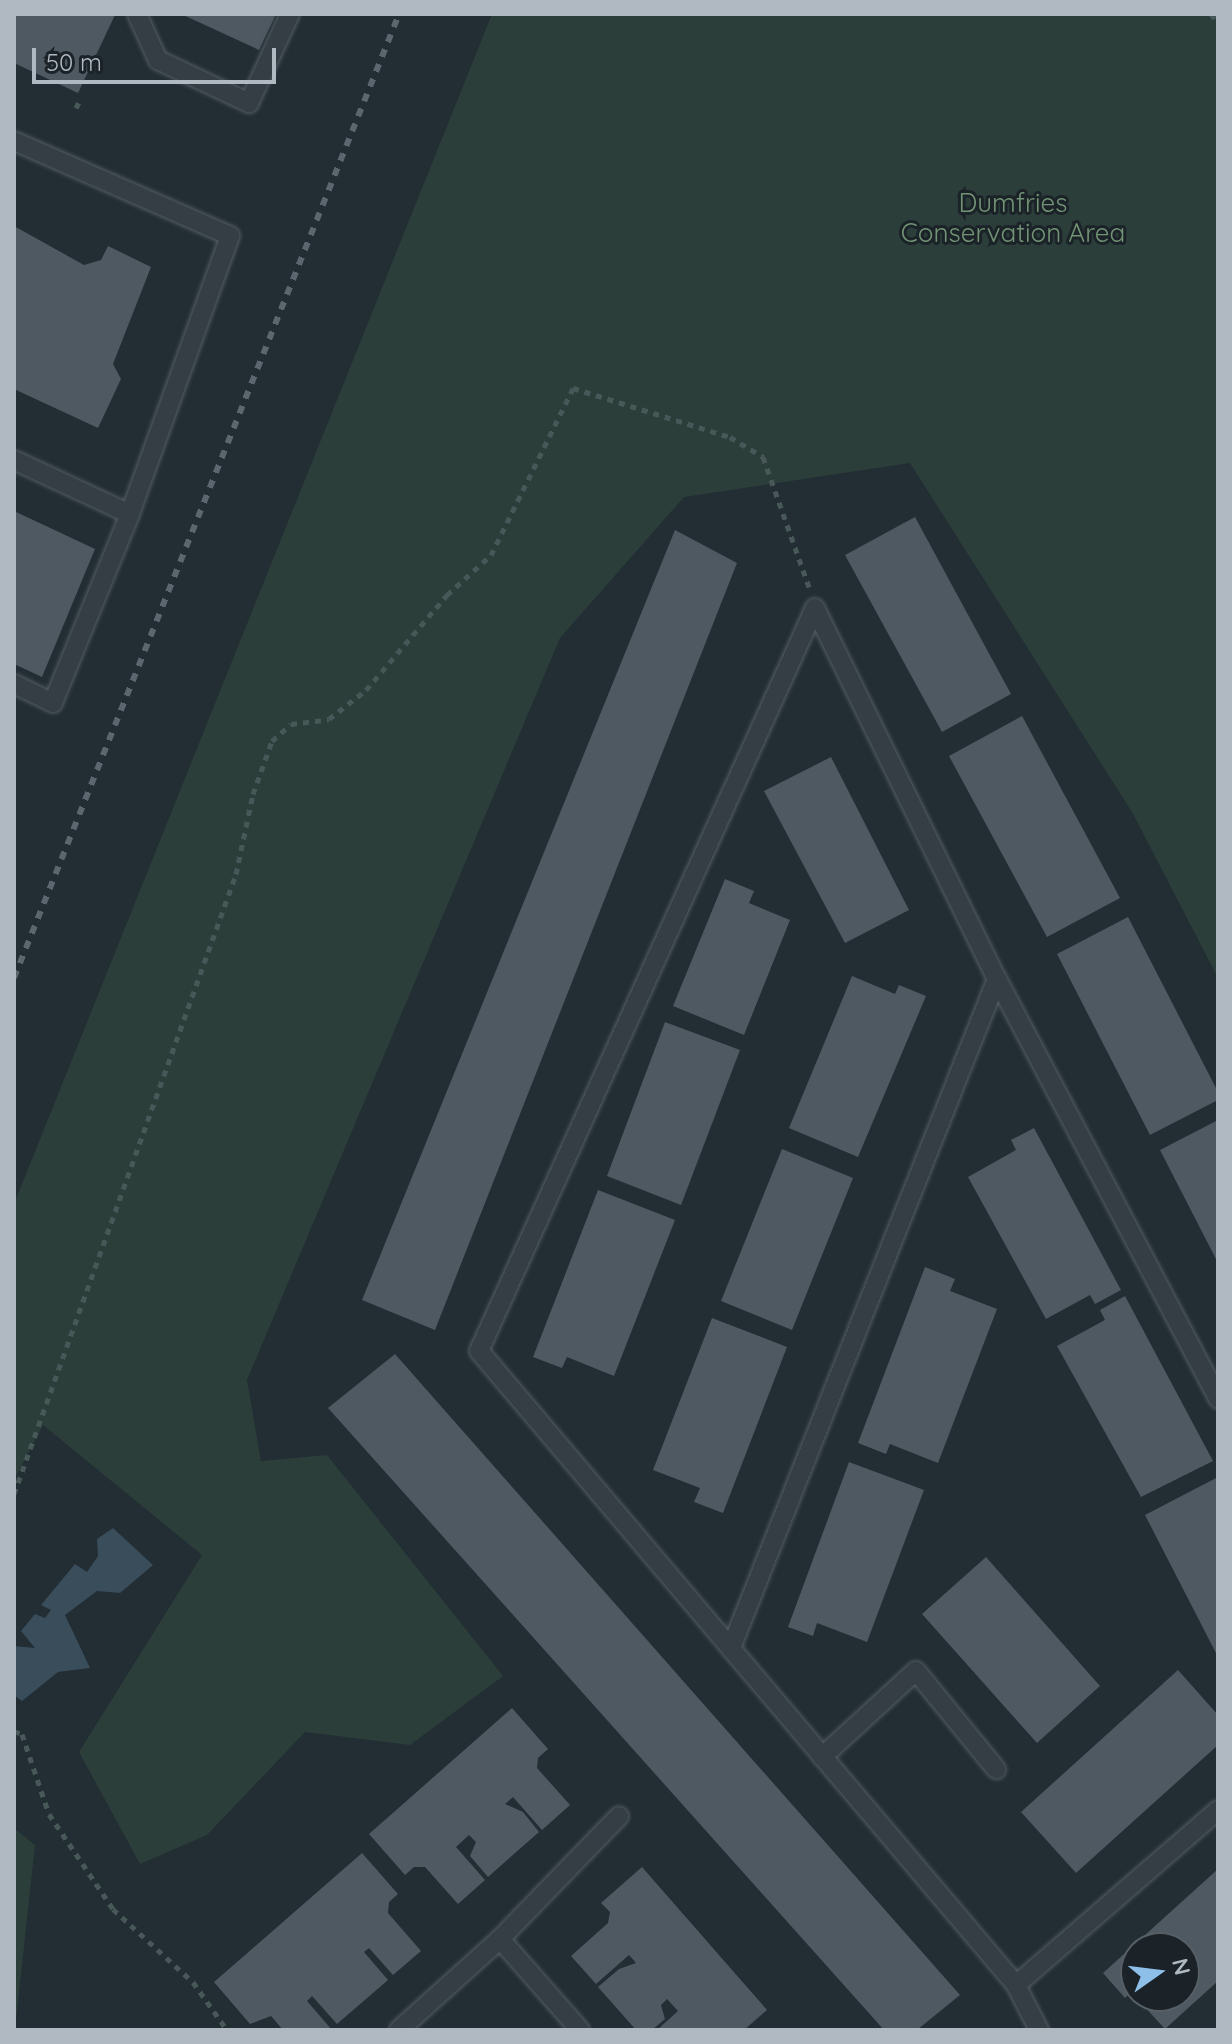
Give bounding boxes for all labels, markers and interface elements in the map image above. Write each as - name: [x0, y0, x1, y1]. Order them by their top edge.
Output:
- scale bar: [36, 32, 280, 82]
- text: 50 m: [46, 47, 102, 77]
- park label: Dumfries Conservation Area: [901, 187, 1125, 248]
- north arrow: [1120, 1932, 1200, 2012]
- text: N: [1166, 1955, 1197, 1978]

